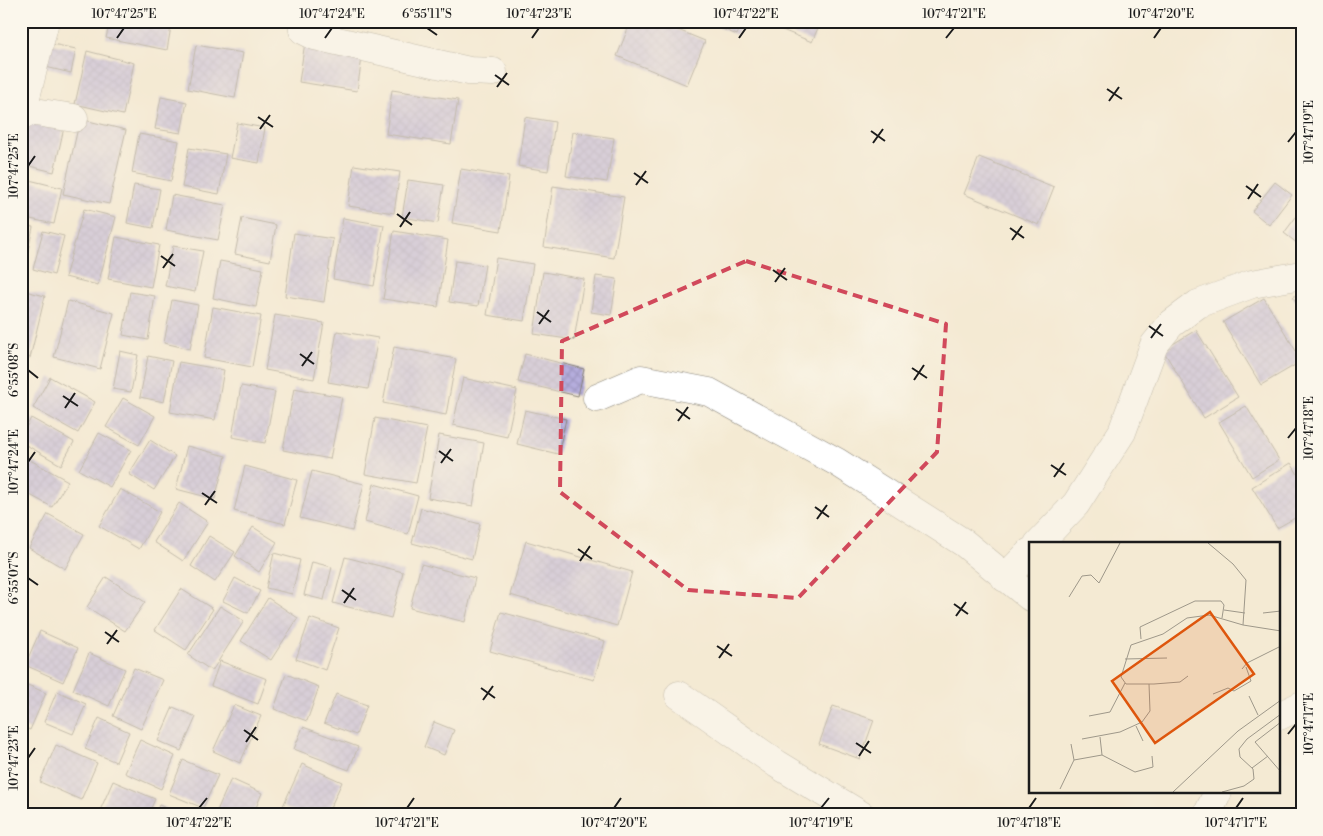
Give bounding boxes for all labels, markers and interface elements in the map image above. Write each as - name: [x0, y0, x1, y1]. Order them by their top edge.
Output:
- text: 107°47'25"E: [92, 7, 156, 22]
- text: 107°47'24"E: [299, 7, 365, 22]
- text: 6°55'11"S: [402, 7, 452, 22]
- text: 107°47'23"E: [507, 7, 571, 22]
- text: 107°47'22"E: [713, 7, 779, 22]
- text: 107°47'21"E: [922, 7, 986, 22]
- text: 107°47'20"E: [1128, 7, 1194, 22]
- text: 107°47'19"E: [1302, 100, 1317, 164]
- text: 107°47'25"E: [7, 134, 22, 198]
- text: 6°55'08"S: [7, 343, 22, 397]
- text: 107°47'18"E: [1302, 396, 1317, 460]
- text: 107°47'24"E: [7, 429, 22, 495]
- inset map: [1029, 542, 1280, 794]
- text: 6°55'07"S: [7, 551, 22, 605]
- text: 107°47'17"E: [1302, 693, 1317, 755]
- text: 107°47'23"E: [7, 726, 22, 790]
- text: 107°47'22"E: [166, 816, 232, 831]
- text: 107°47'21"E: [375, 816, 439, 831]
- text: 107°47'20"E: [581, 816, 647, 831]
- text: 107°47'19"E: [789, 816, 853, 831]
- text: 107°47'18"E: [997, 816, 1061, 831]
- text: 107°47'17"E: [1205, 816, 1267, 831]

